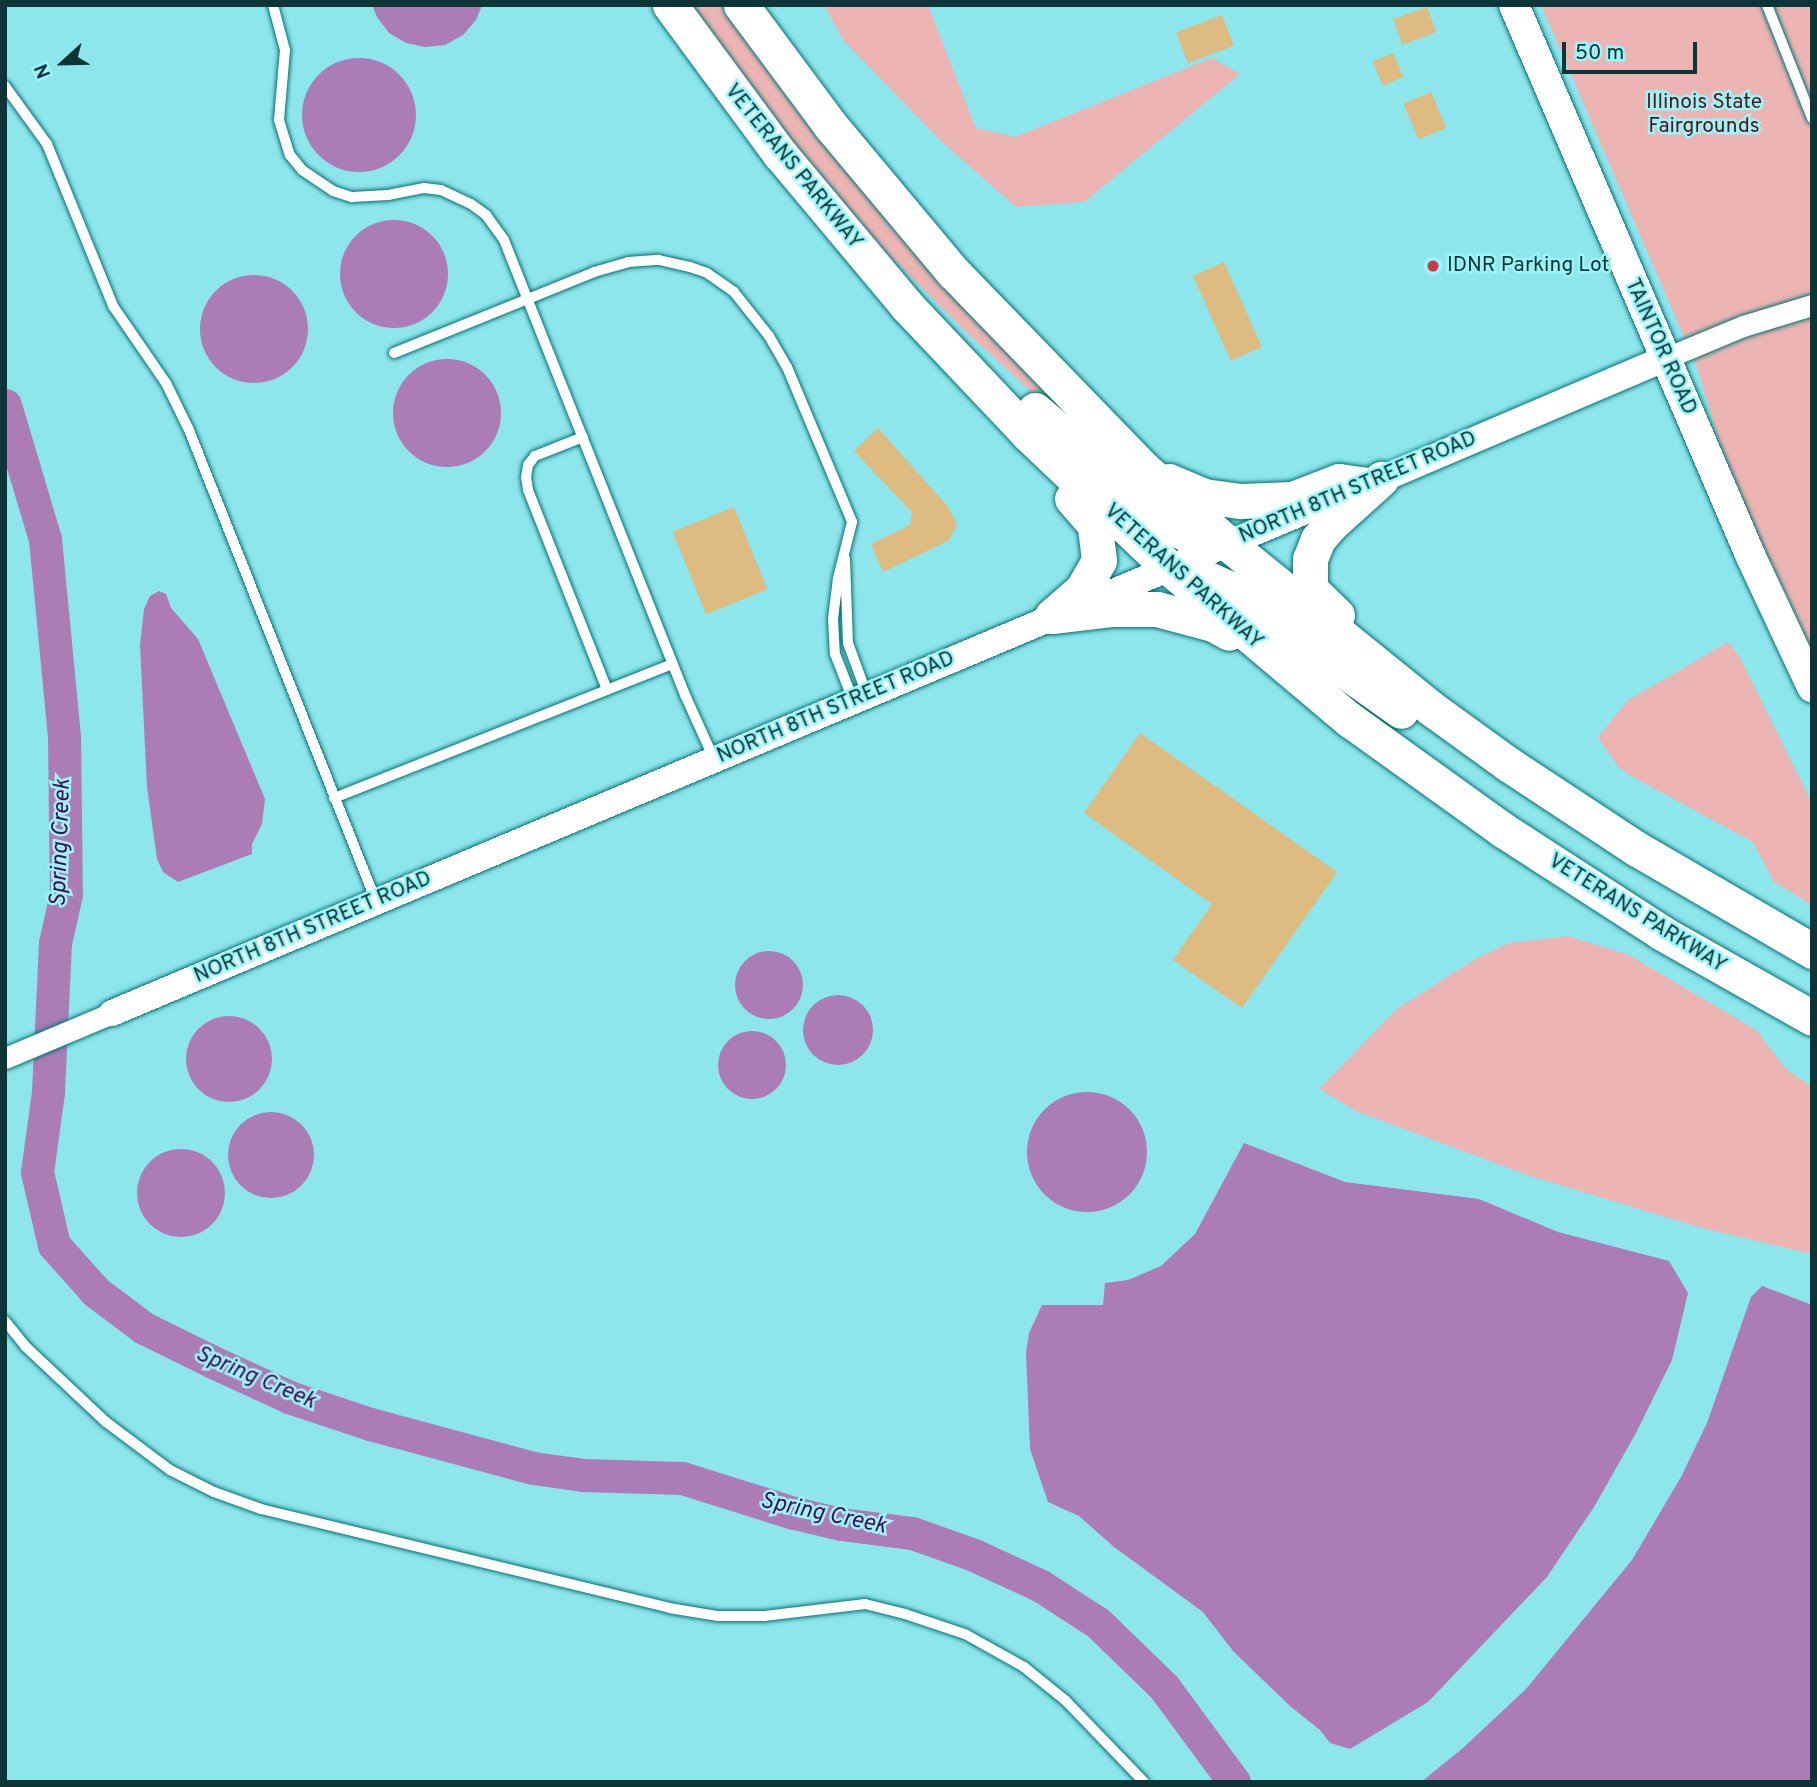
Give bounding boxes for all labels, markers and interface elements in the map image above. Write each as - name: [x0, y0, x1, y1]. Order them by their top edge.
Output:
- north arrow: [28, 28, 98, 98]
- scale bar: [1565, 28, 1700, 72]
- text: 50 m: [1575, 40, 1624, 67]
- text: N: [30, 60, 57, 82]
- street label: VETERANS PARKWAY: [719, 79, 867, 255]
- park label: Illinois State Fairgrounds: [1646, 90, 1762, 140]
- place label: IDNR Parking Lot: [1447, 253, 1610, 279]
- marker: IDNR Parking Lot: [1425, 258, 1441, 274]
- street label: TAINTOR ROAD: [1619, 275, 1701, 419]
- street label: NORTH 8TH STREET ROAD: [1235, 426, 1481, 550]
- street label: VETERANS PARKWAY: [1098, 499, 1268, 655]
- street label: NORTH 8TH STREET ROAD: [713, 646, 959, 770]
- water label: Spring Creek: [46, 779, 78, 907]
- street label: VETERANS PARKWAY: [1543, 849, 1731, 979]
- street label: NORTH 8TH STREET ROAD: [190, 866, 436, 990]
- water label: Spring Creek: [191, 1341, 319, 1417]
- water label: Spring Creek: [757, 1488, 889, 1542]

